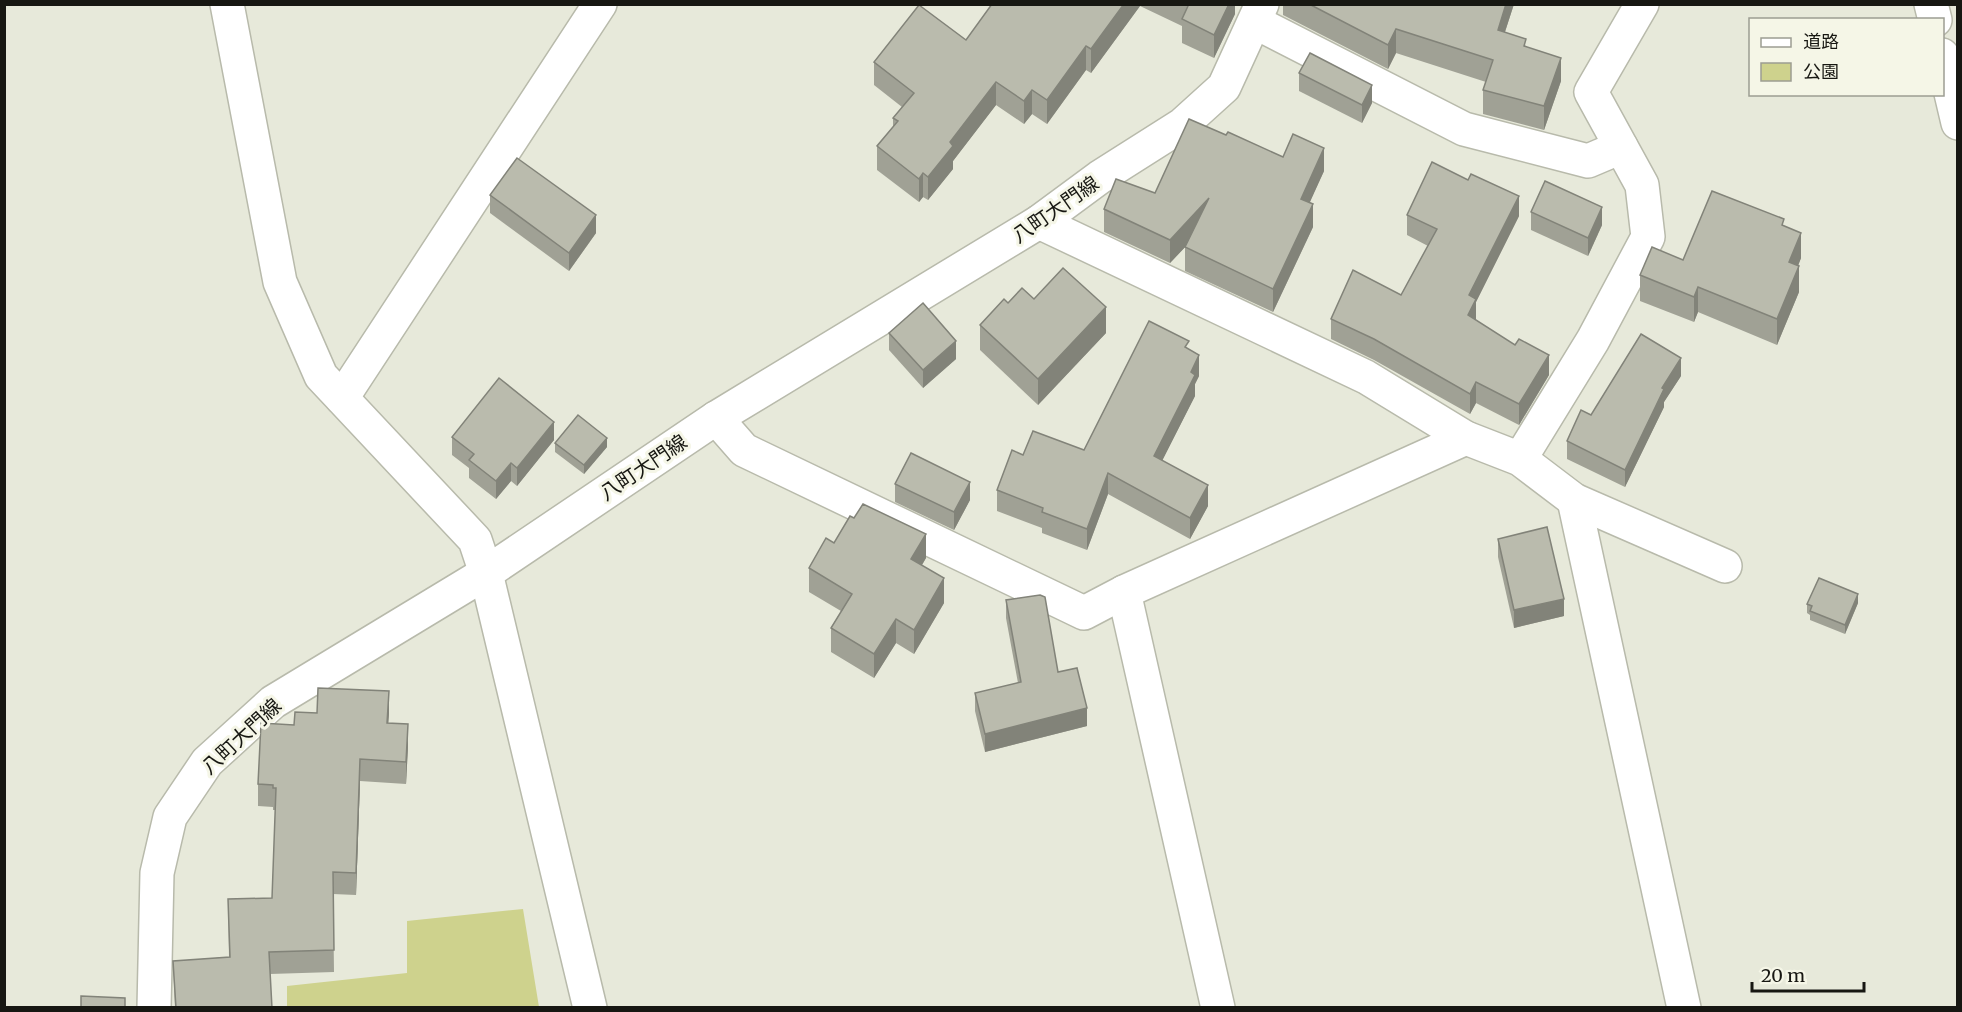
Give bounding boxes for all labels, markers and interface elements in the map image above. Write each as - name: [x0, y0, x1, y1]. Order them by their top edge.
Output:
- legend: [1749, 18, 1944, 96]
- text: 道路: [1803, 30, 1839, 53]
- text: 公園: [1803, 60, 1839, 83]
- street label: 八町大門線: [1007, 170, 1103, 248]
- street label: 八町大門線: [595, 429, 691, 505]
- street label: 八町大門線: [196, 693, 286, 779]
- scale bar: [1752, 955, 1864, 993]
- text: 20 m: [1761, 964, 1805, 987]

